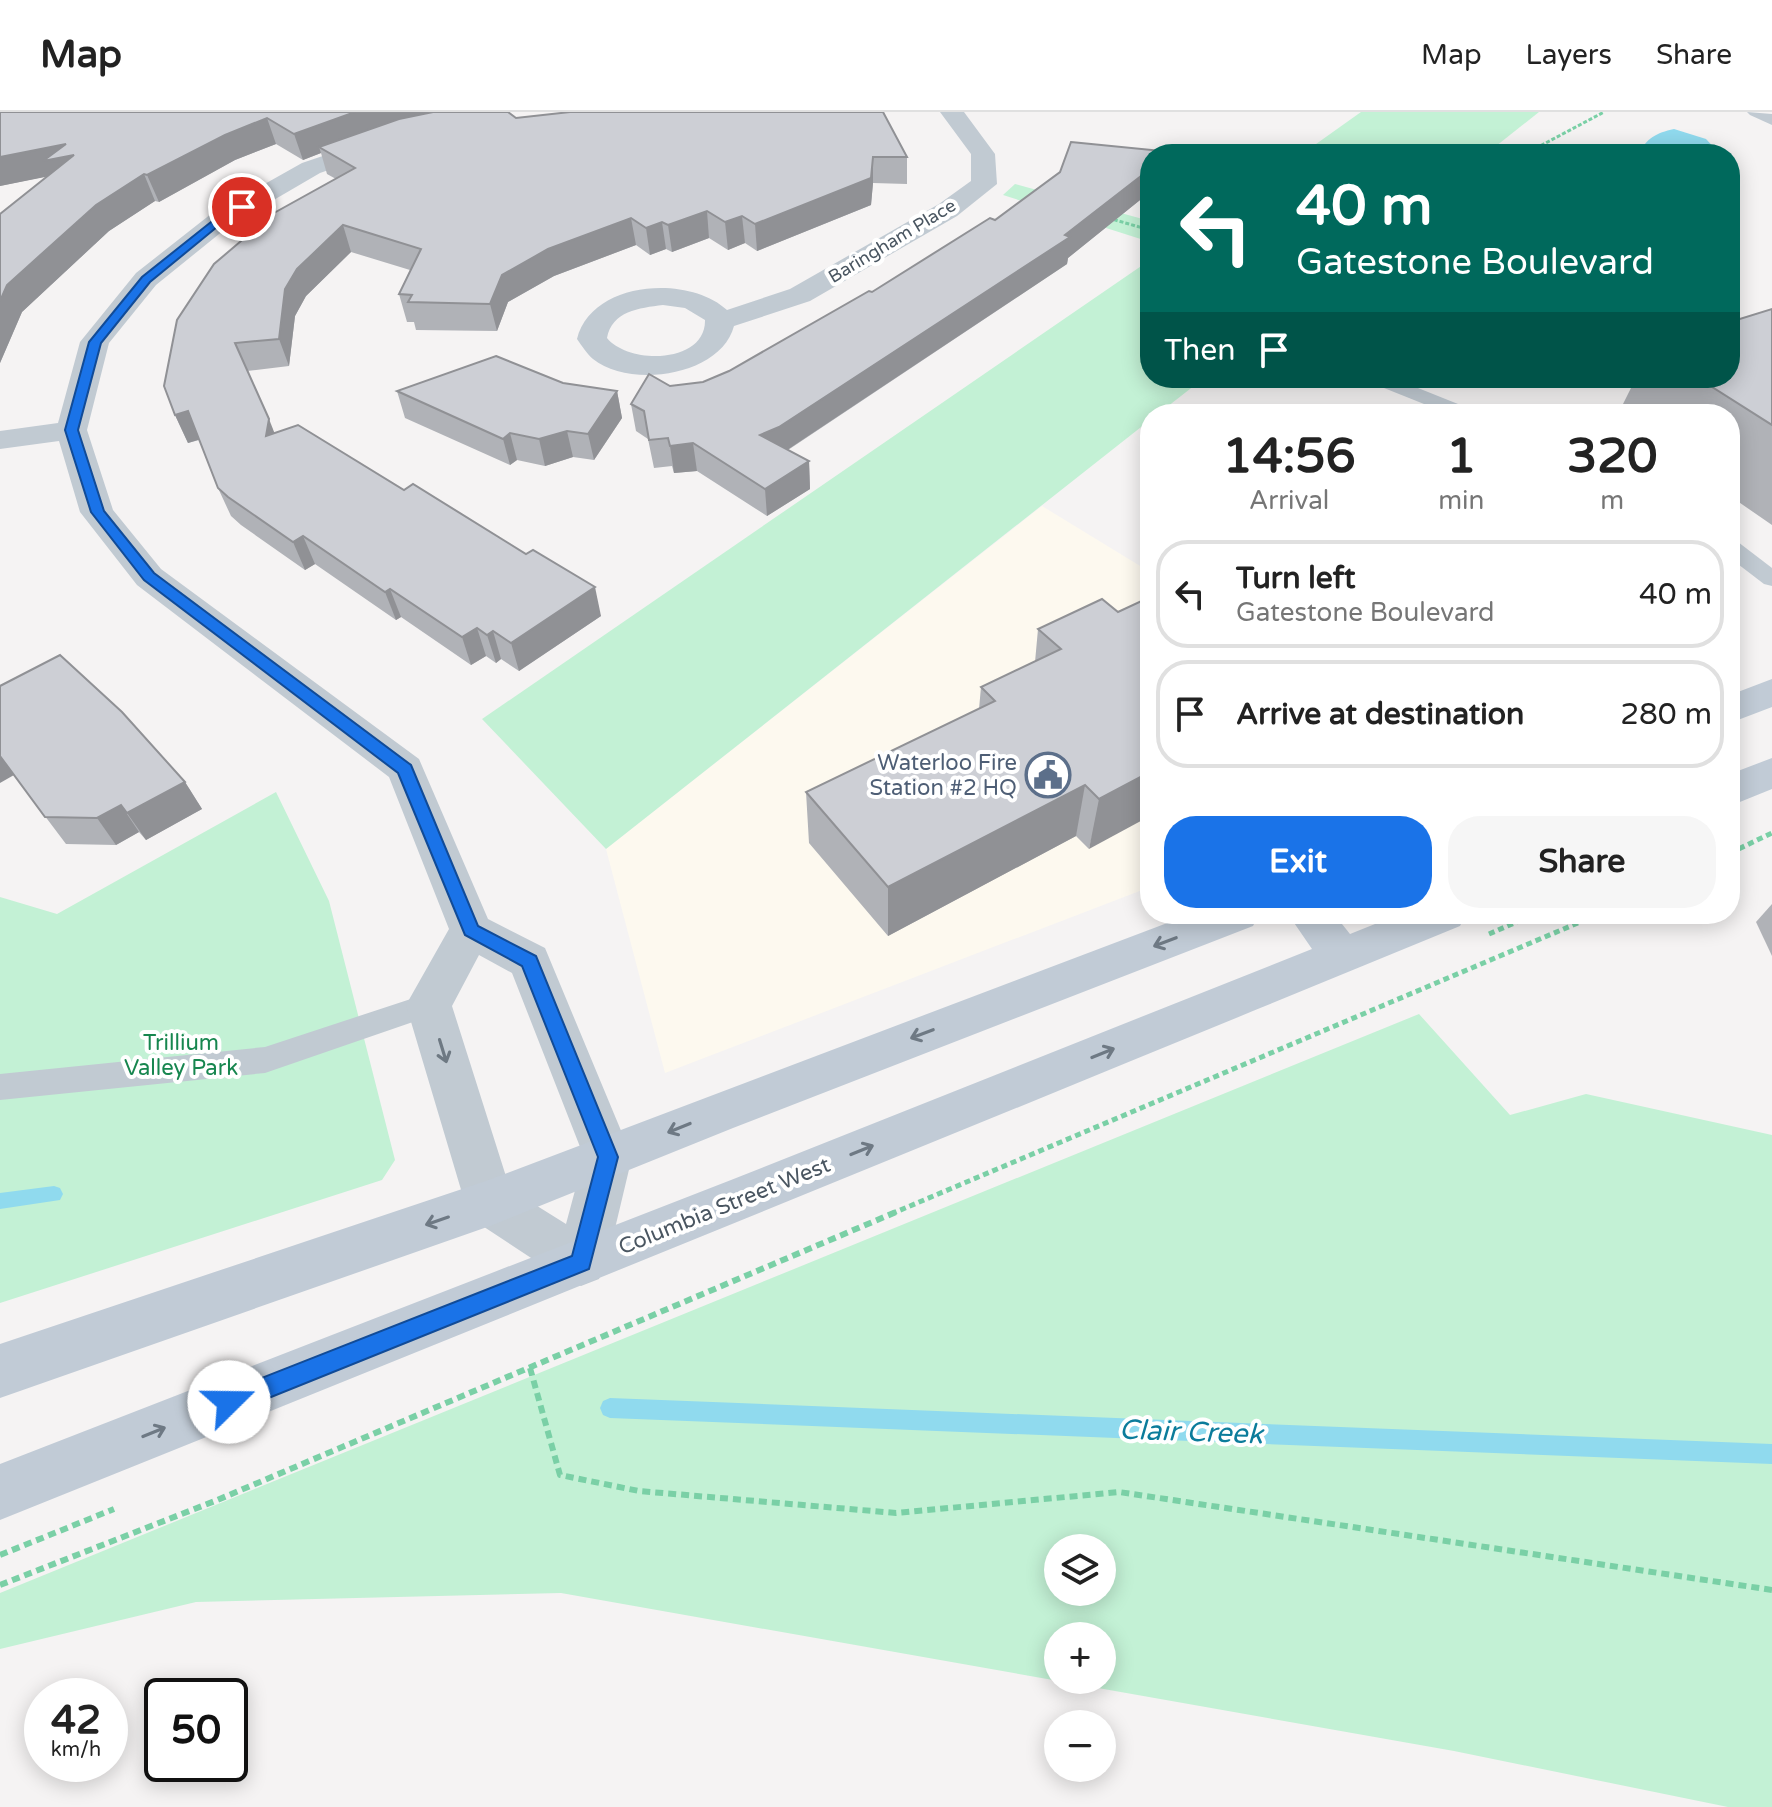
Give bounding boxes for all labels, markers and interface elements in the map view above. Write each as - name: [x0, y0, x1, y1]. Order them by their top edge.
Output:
- text: Map: [40, 32, 122, 78]
- text: Map: [1421, 38, 1482, 72]
- text: Layers: [1526, 38, 1612, 72]
- text: Share: [1656, 38, 1732, 72]
- pin: [208, 173, 276, 241]
- text: 40 m: [1296, 173, 1432, 240]
- icon: left: [1164, 176, 1268, 280]
- icon: arrive: [220, 185, 264, 229]
- street label: Baringham Place: [824, 194, 960, 288]
- text: Gatestone Boulevard: [1296, 241, 1654, 284]
- icon: arrive: [1252, 328, 1296, 372]
- text: Then: [1164, 332, 1236, 369]
- text: 14:56: [1223, 428, 1356, 486]
- text: 1: [1446, 428, 1476, 486]
- text: 320: [1567, 428, 1657, 486]
- text: Arrival: [1249, 485, 1329, 516]
- text: min: [1438, 485, 1484, 516]
- text: m: [1600, 485, 1624, 516]
- text: Turn left: [1236, 560, 1355, 597]
- icon: left: [1168, 572, 1212, 616]
- text: 40 m: [1639, 576, 1712, 613]
- text: Gatestone Boulevard: [1236, 597, 1495, 628]
- icon: arrive: [1168, 692, 1212, 736]
- text: Arrive at destination: [1236, 696, 1524, 733]
- text: 280 m: [1620, 696, 1712, 733]
- place label: Waterloo Fire Station #2 HQ: [870, 750, 1017, 801]
- public building icon: Waterloo Fire Station #2 HQ: [1024, 751, 1072, 799]
- button: Exit: [1164, 816, 1432, 908]
- button: Share: [1448, 816, 1716, 908]
- one-way arrow: [1153, 936, 1178, 950]
- one-way arrow: [910, 1028, 935, 1042]
- park label: Trillium Valley Park: [124, 1030, 238, 1081]
- one-way arrow: [436, 1038, 451, 1064]
- one-way arrow: [1090, 1045, 1115, 1059]
- one-way arrow: [667, 1121, 692, 1136]
- one-way arrow: [849, 1142, 874, 1156]
- street label: Columbia Street West: [615, 1152, 834, 1260]
- one-way arrow: [425, 1215, 450, 1230]
- position arrow: [187, 1360, 271, 1444]
- water label: Clair Creek: [1119, 1413, 1265, 1452]
- one-way arrow: [141, 1424, 166, 1438]
- map controls: [1044, 1534, 1116, 1782]
- button: layers: [1044, 1534, 1116, 1606]
- button: +: [1044, 1622, 1116, 1694]
- speed limit sign: 50: [144, 1678, 248, 1782]
- text: 42: [51, 1696, 101, 1744]
- button: −: [1044, 1710, 1116, 1782]
- text: km/h: [51, 1738, 101, 1762]

